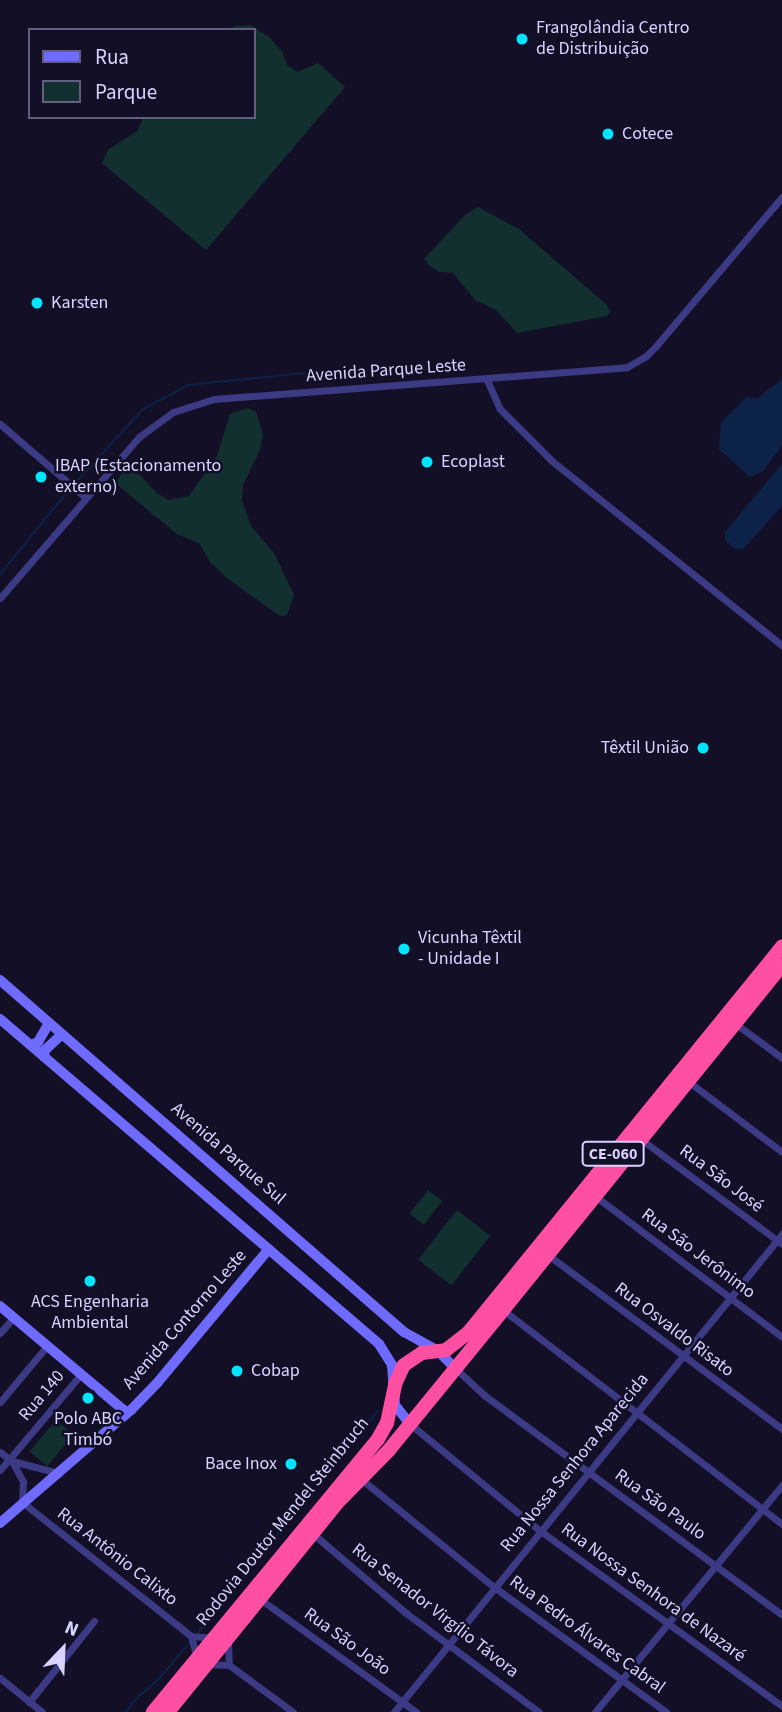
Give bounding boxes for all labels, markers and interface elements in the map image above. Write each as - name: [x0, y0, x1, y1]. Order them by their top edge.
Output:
- place label: Frangolândia Centro de Distribuição: [536, 18, 689, 60]
- legend: [28, 28, 256, 119]
- marker: Frangolândia Centro de Distribuição: [514, 31, 530, 47]
- text: Rua: [95, 42, 129, 72]
- text: Parque: [95, 77, 157, 107]
- place label: Cotece: [622, 123, 673, 145]
- marker: Cotece: [600, 126, 616, 142]
- place label: Karsten: [51, 292, 108, 314]
- marker: Karsten: [29, 295, 45, 311]
- street label: Avenida Parque Leste: [305, 355, 467, 387]
- place label: Ecoplast: [441, 451, 505, 473]
- marker: Ecoplast: [419, 454, 435, 470]
- place label: IBAP (Estacionamento externo): [55, 456, 221, 498]
- marker: IBAP (Estacionamento externo): [33, 469, 49, 485]
- place label: Têxtil União: [601, 737, 689, 759]
- marker: Têxtil União: [695, 740, 711, 756]
- place label: Vicunha Têxtil - Unidade I: [418, 928, 522, 970]
- marker: Vicunha Têxtil - Unidade I: [396, 941, 412, 957]
- street label: Avenida Parque Sul: [166, 1098, 290, 1210]
- street label: Rua São José: [675, 1140, 767, 1218]
- road number: CE-060: [582, 1142, 644, 1166]
- street label: Rua São Jerônimo: [637, 1204, 759, 1304]
- street label: Avenida Contorno Leste: [118, 1246, 252, 1394]
- marker: ACS Engenharia Ambiental: [82, 1273, 98, 1289]
- street label: Rua Osvaldo Risato: [610, 1278, 738, 1382]
- place label: ACS Engenharia Ambiental: [31, 1292, 149, 1334]
- place label: Cobap: [251, 1360, 300, 1382]
- marker: Cobap: [229, 1363, 245, 1379]
- street label: Rua 140: [15, 1366, 69, 1426]
- street label: Rua Nossa Senhora Aparecida: [496, 1369, 654, 1557]
- marker: Polo ABC Timbó: [80, 1390, 96, 1406]
- place label: Polo ABC Timbó: [54, 1409, 122, 1452]
- street label: Rodovia Doutor Mendel Steinbruch: [192, 1413, 374, 1631]
- place label: Bace Inox: [205, 1453, 277, 1475]
- marker: Bace Inox: [283, 1456, 299, 1472]
- street label: Rua São Paulo: [610, 1465, 710, 1545]
- street label: Rua Antônio Calixto: [52, 1503, 182, 1611]
- street label: Rua Nossa Senhora de Nazaré: [557, 1519, 749, 1667]
- street label: Rua Senador Virgílio Távora: [347, 1539, 523, 1683]
- street label: Rua Pedro Álvares Cabral: [505, 1571, 669, 1699]
- street label: Rua São João: [300, 1603, 394, 1681]
- north arrow: [28, 1614, 98, 1684]
- text: N: [60, 1614, 82, 1644]

